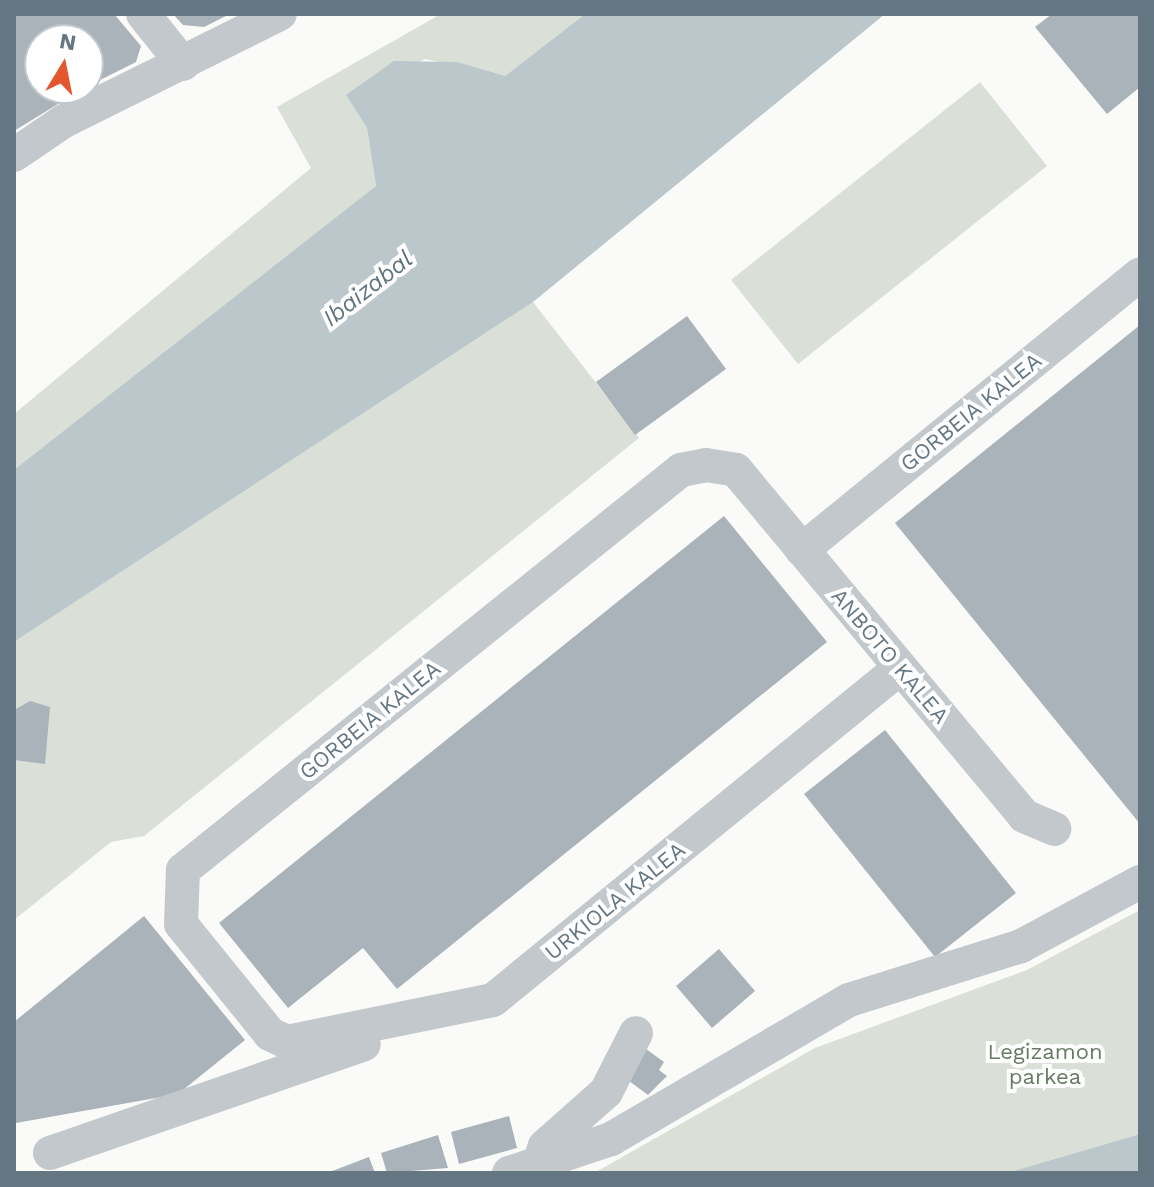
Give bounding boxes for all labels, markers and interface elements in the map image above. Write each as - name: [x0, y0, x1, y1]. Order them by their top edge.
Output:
- north arrow: [24, 24, 104, 104]
- text: N: [58, 28, 78, 56]
- water label: Ibaizabal: [317, 245, 419, 333]
- street label: GORBEIA KALEA: [895, 347, 1047, 477]
- street label: ANBOTO KALEA: [826, 583, 954, 729]
- street label: GORBEIA KALEA: [294, 655, 446, 785]
- street label: URKIOLA KALEA: [539, 836, 691, 966]
- park label: Legizamon parkea: [987, 1038, 1103, 1090]

